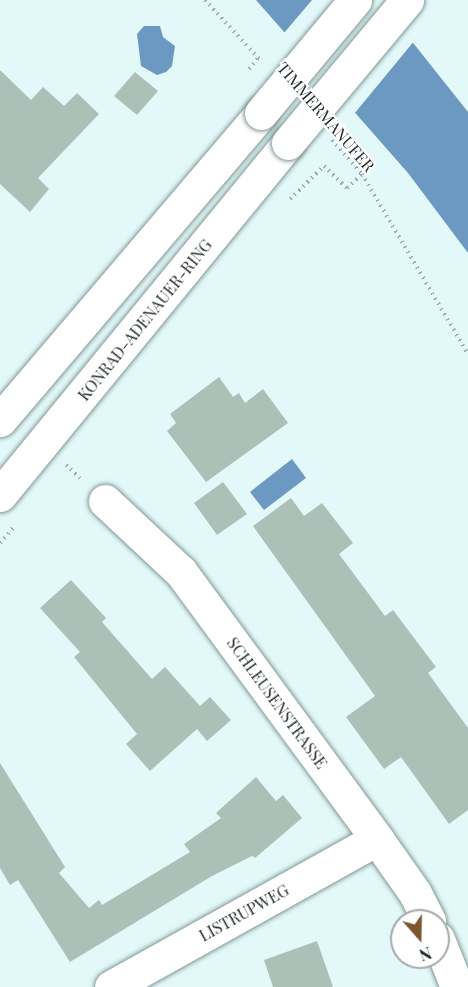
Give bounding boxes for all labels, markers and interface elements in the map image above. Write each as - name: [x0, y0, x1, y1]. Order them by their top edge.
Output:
- street label: TIMMERMANUFER: [273, 58, 379, 176]
- street label: KONRAD-ADENAUER-RING: [74, 236, 216, 404]
- street label: SCHLEUSENSTRASSE: [223, 634, 331, 772]
- street label: LISTRUPWEG: [196, 881, 292, 945]
- north arrow: [390, 909, 450, 969]
- text: N: [417, 943, 435, 966]

